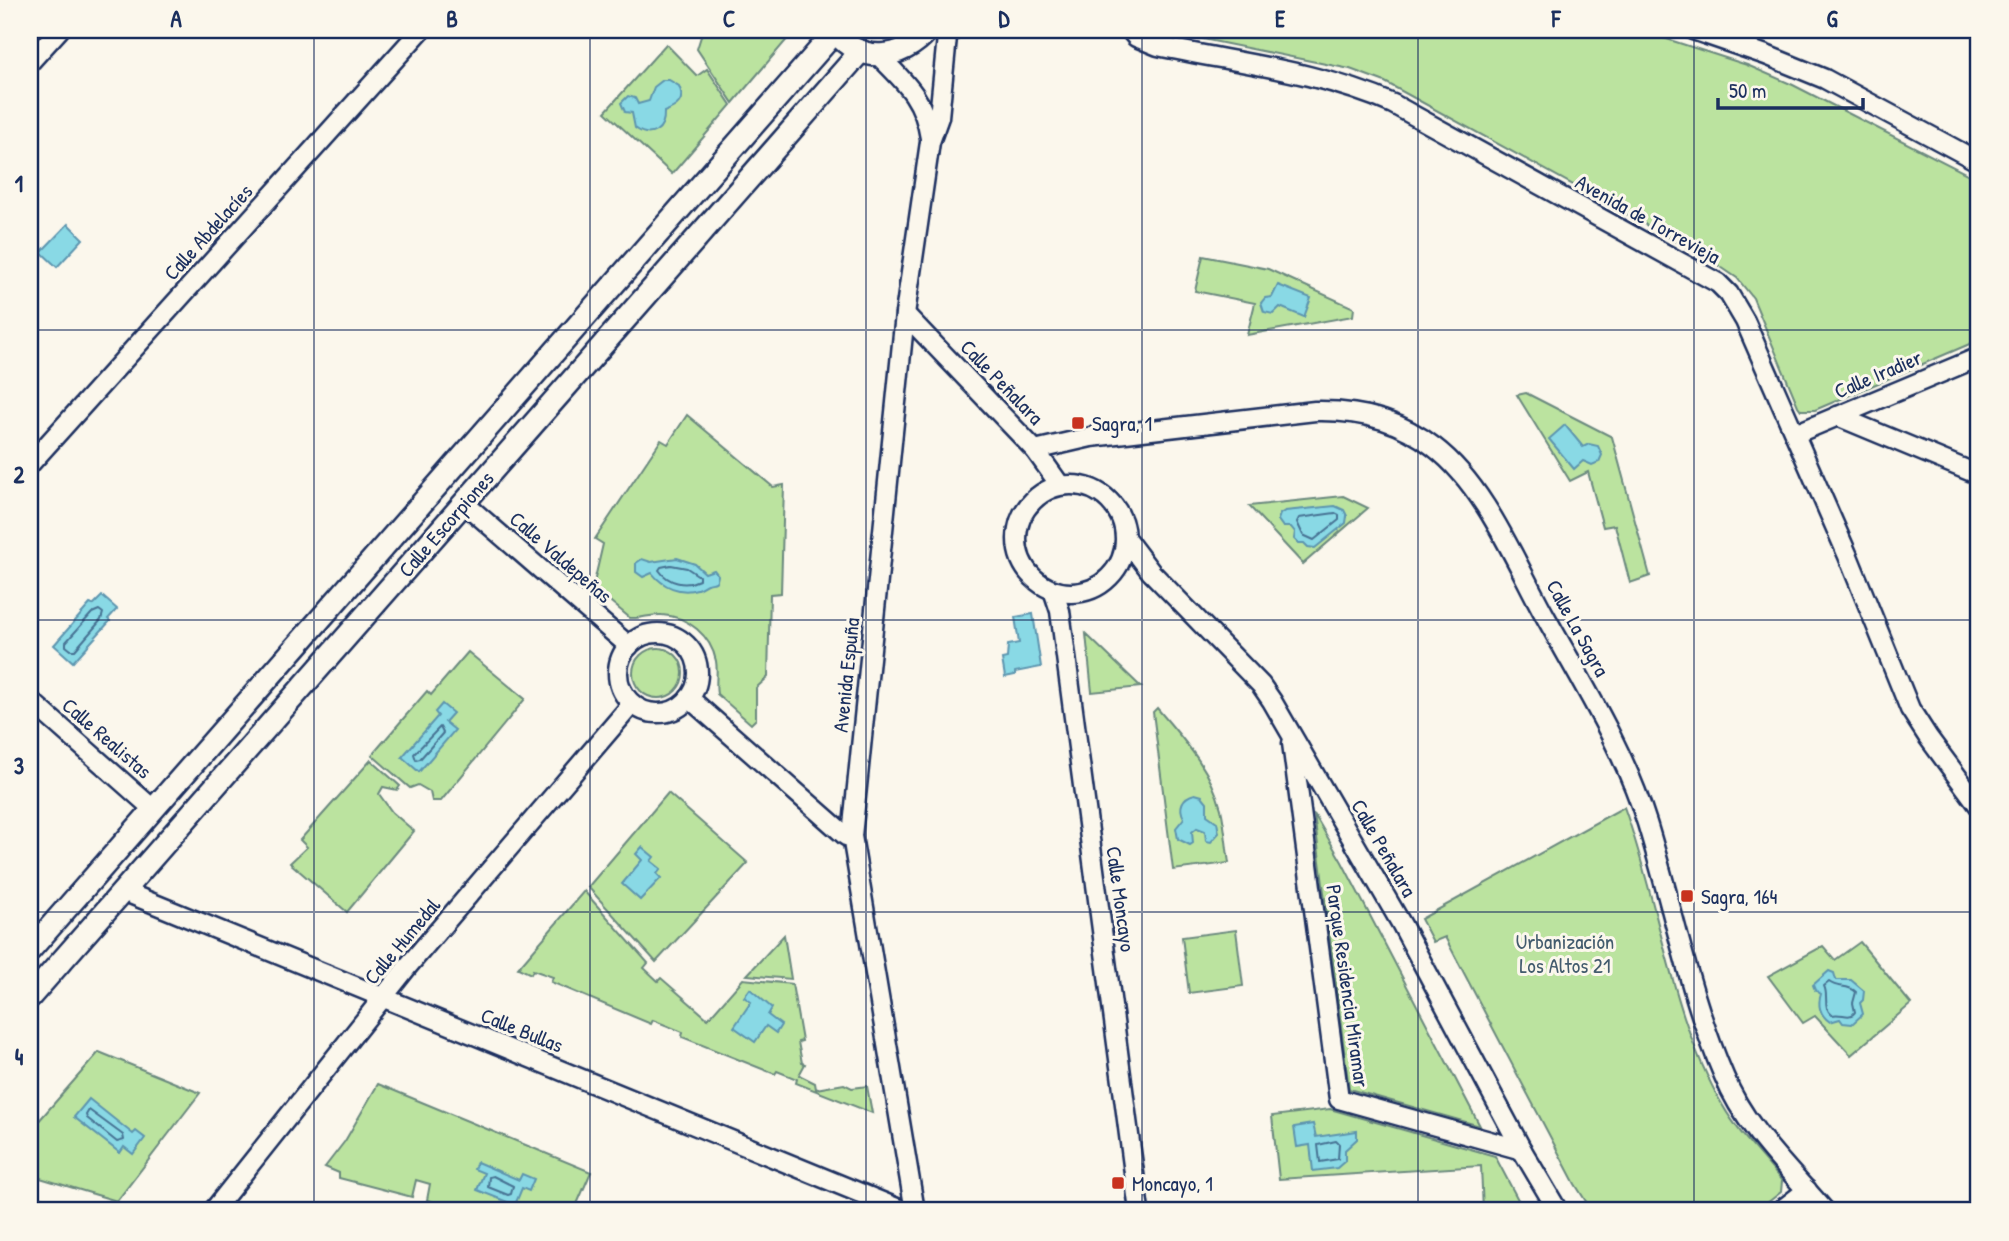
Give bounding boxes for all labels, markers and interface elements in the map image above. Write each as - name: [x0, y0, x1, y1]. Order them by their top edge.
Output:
- text: A: [170, 3, 182, 34]
- text: B: [446, 3, 458, 34]
- text: C: [723, 3, 735, 34]
- text: D: [999, 3, 1011, 34]
- text: E: [1275, 3, 1286, 34]
- text: F: [1551, 3, 1562, 34]
- text: G: [1826, 3, 1838, 34]
- scale bar: [1718, 66, 1864, 110]
- text: 50 m: [1729, 76, 1766, 105]
- street label: Avenida de Torrevieja: [1570, 167, 1726, 271]
- text: 1: [15, 168, 23, 199]
- street label: Calle Abdelacíes: [157, 178, 259, 286]
- street label: Calle Peñalara: [954, 333, 1050, 431]
- street label: Calle Iradier: [1830, 343, 1926, 405]
- place label: Sagra, 1: [1092, 409, 1152, 438]
- marker: Sagra, 1: [1070, 415, 1086, 431]
- text: 2: [14, 459, 25, 490]
- street label: Calle Escorpiones: [392, 465, 500, 583]
- street label: Calle Valdepeñas: [503, 504, 619, 610]
- street label: Calle La Sagra: [1540, 574, 1616, 682]
- street label: Avenida Espuña: [826, 616, 866, 734]
- street label: Calle Realistas: [56, 691, 158, 785]
- text: 3: [14, 750, 24, 781]
- street label: Calle Peñalara: [1344, 794, 1424, 902]
- street label: Calle Moncayo: [1099, 844, 1143, 954]
- place label: Sagra, 164: [1701, 882, 1778, 911]
- street label: Parque Residencia Miramar: [1319, 883, 1377, 1089]
- marker: Sagra, 164: [1679, 888, 1695, 904]
- street label: Calle Humedal: [357, 891, 447, 990]
- park label: Urbanización Los Altos 21: [1516, 927, 1614, 980]
- street label: Calle Bullas: [477, 1000, 567, 1060]
- text: 4: [15, 1041, 24, 1072]
- place label: Moncayo, 1: [1132, 1169, 1213, 1198]
- marker: Moncayo, 1: [1110, 1175, 1126, 1191]

